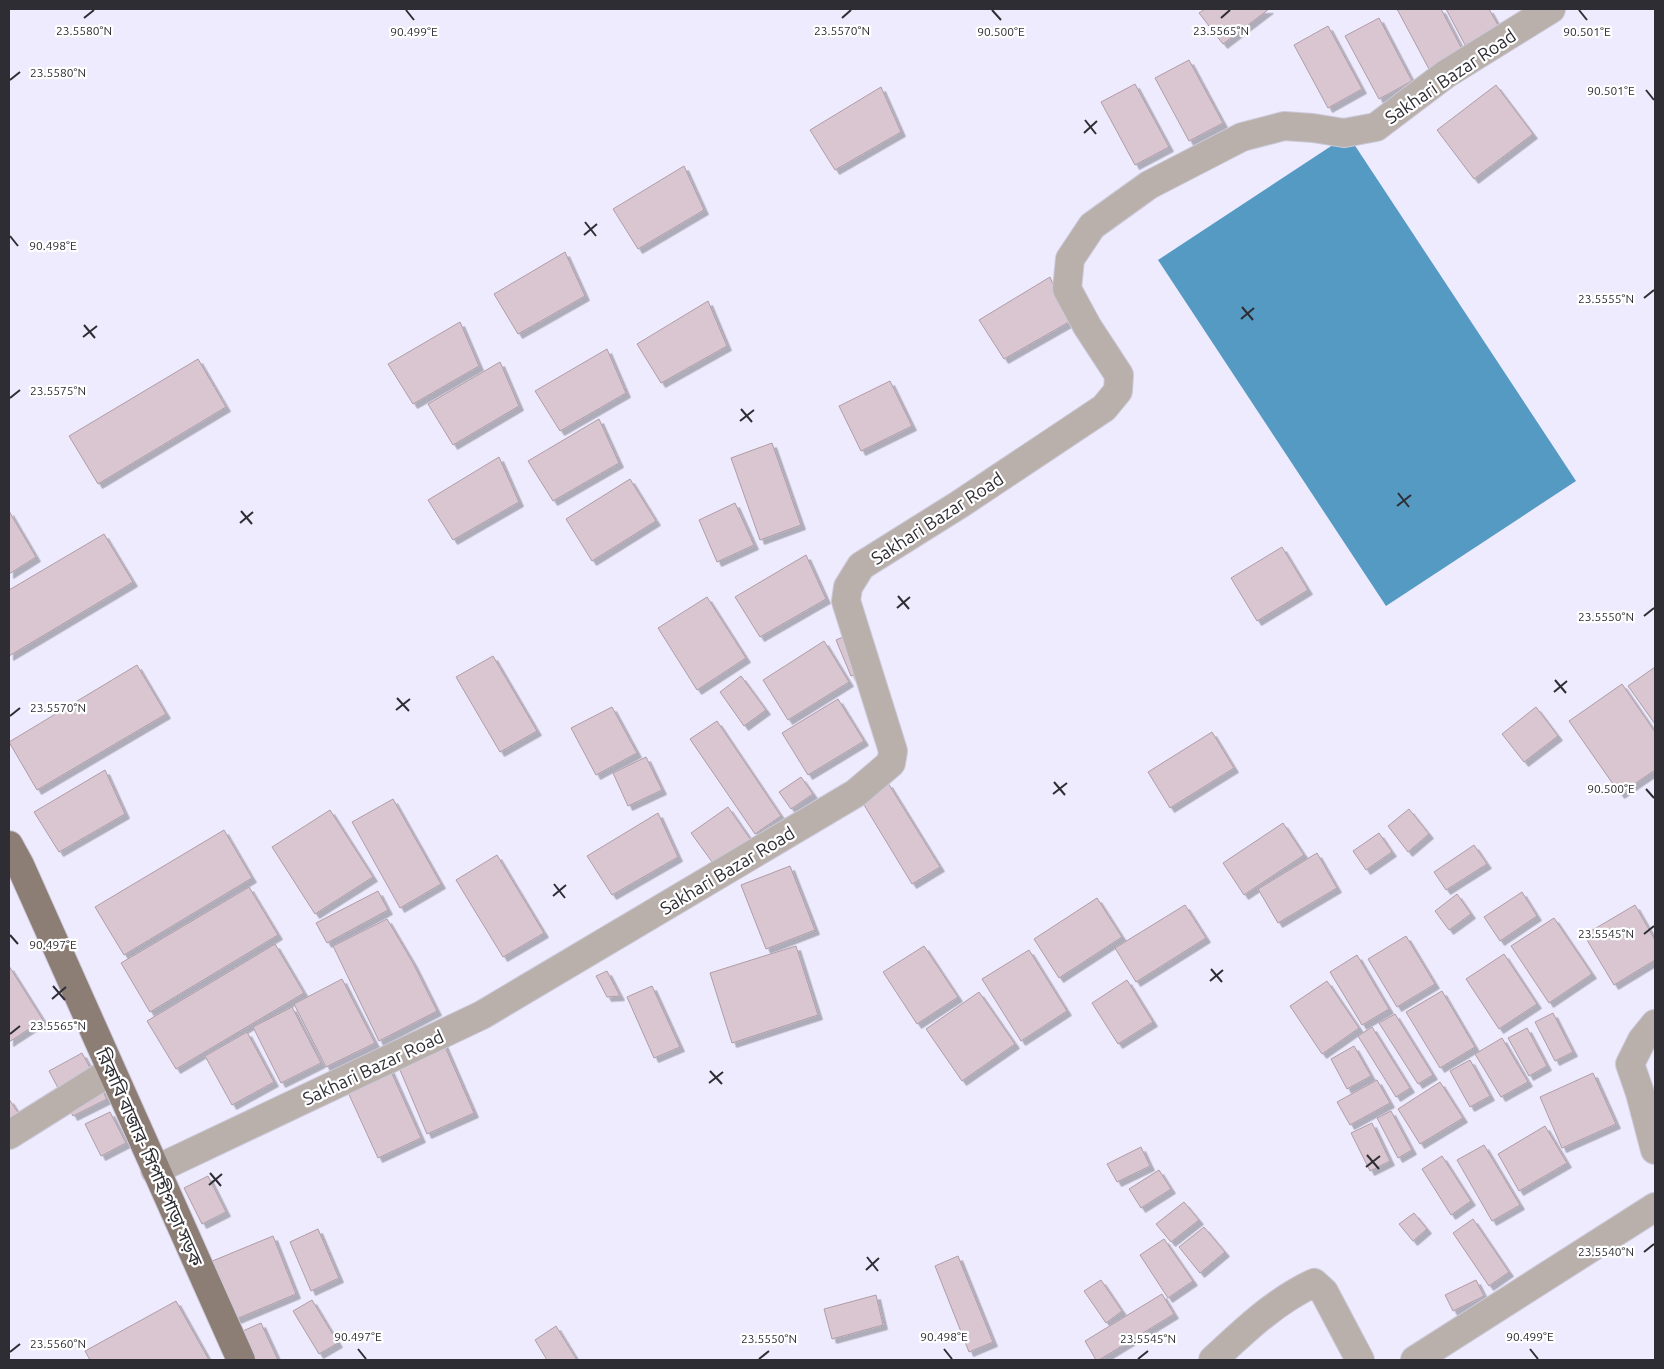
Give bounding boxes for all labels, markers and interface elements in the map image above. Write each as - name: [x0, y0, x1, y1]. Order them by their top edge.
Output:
- text: 23.5580°N: [56, 24, 112, 37]
- text: 23.5570°N: [814, 24, 870, 37]
- text: 23.5565°N: [1193, 24, 1249, 37]
- text: 90.499°E: [390, 25, 438, 38]
- text: 90.500°E: [977, 25, 1025, 38]
- street label: Sakhari Bazar Road: [1381, 25, 1519, 127]
- text: 90.501°E: [1563, 25, 1611, 38]
- text: 23.5580°N: [30, 66, 86, 79]
- text: 90.501°E: [1587, 84, 1635, 97]
- text: 90.498°E: [29, 239, 77, 252]
- text: 23.5555°N: [1578, 292, 1634, 305]
- text: 23.5575°N: [30, 384, 86, 397]
- street label: Sakhari Bazar Road: [867, 468, 1007, 568]
- text: 23.5550°N: [1578, 610, 1634, 623]
- text: 23.5570°N: [30, 701, 86, 714]
- text: 90.500°E: [1587, 782, 1635, 795]
- street label: Sakhari Bazar Road: [656, 822, 798, 918]
- text: 23.5545°N: [1578, 927, 1634, 940]
- text: 90.497°E: [29, 938, 77, 951]
- text: 23.5565°N: [30, 1019, 86, 1032]
- street label: Sakhari Bazar Road: [299, 1026, 447, 1108]
- street label: রিকাবি বাজার- সিপাহীপাড়া সড়ক: [92, 1044, 207, 1269]
- text: 23.5540°N: [1578, 1245, 1634, 1258]
- text: 90.497°E: [334, 1330, 382, 1343]
- text: 90.498°E: [920, 1330, 968, 1343]
- text: 90.499°E: [1506, 1330, 1554, 1343]
- text: 23.5550°N: [741, 1332, 797, 1345]
- text: 23.5545°N: [1120, 1332, 1176, 1345]
- text: 23.5560°N: [30, 1337, 86, 1350]

